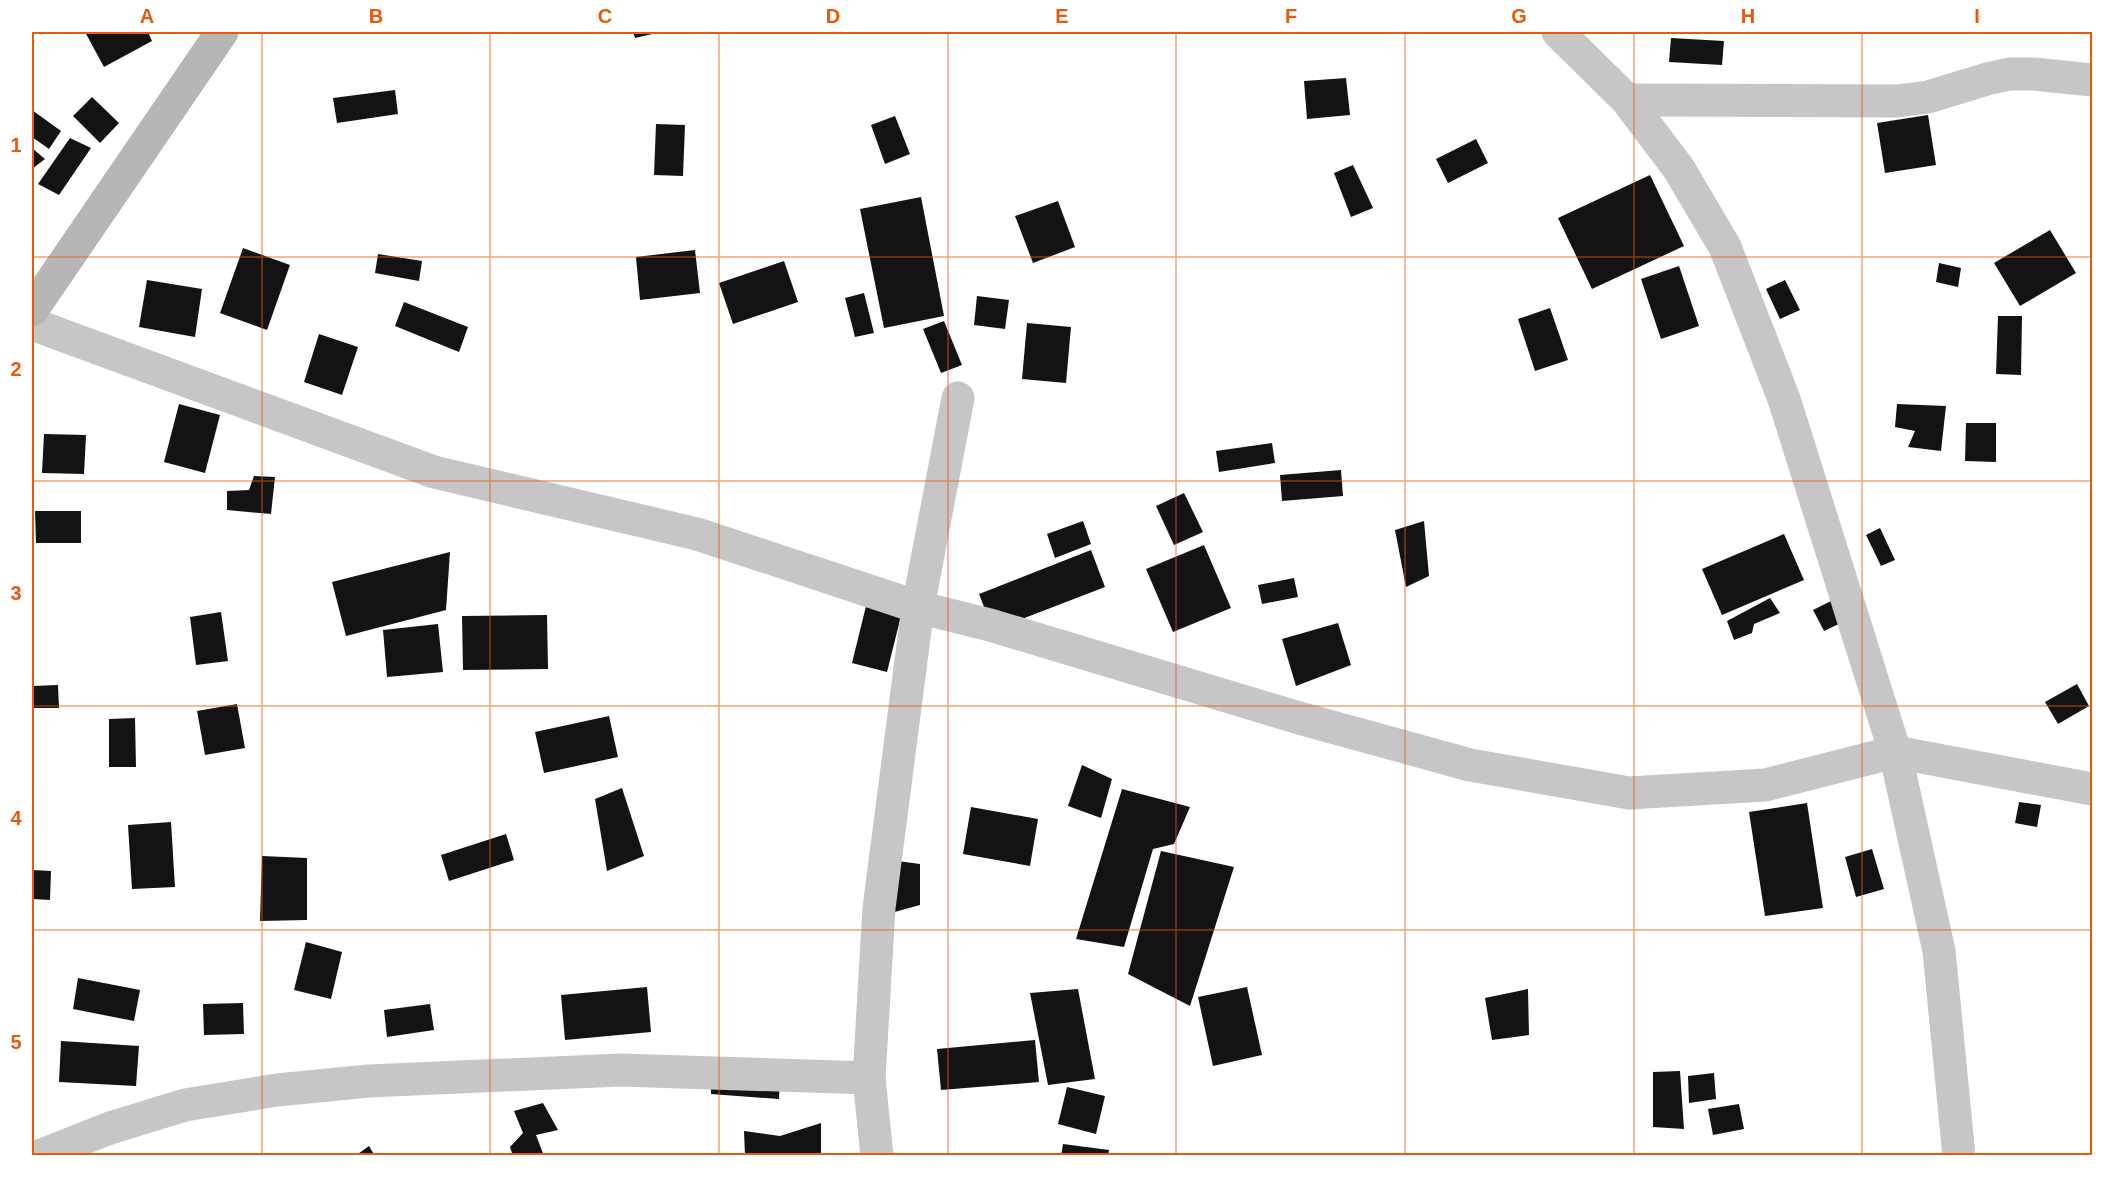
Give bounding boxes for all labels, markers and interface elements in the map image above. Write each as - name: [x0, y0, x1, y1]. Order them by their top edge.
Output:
- text: A: [140, 5, 154, 27]
- text: B: [369, 5, 383, 27]
- text: C: [598, 5, 612, 27]
- text: D: [826, 5, 840, 27]
- text: E: [1055, 5, 1069, 27]
- text: F: [1285, 5, 1297, 27]
- text: G: [1511, 5, 1527, 27]
- text: H: [1741, 5, 1755, 27]
- text: I: [1974, 5, 1980, 27]
- text: 1: [10, 134, 22, 156]
- text: 2: [10, 358, 22, 380]
- text: 3: [10, 582, 22, 604]
- text: 4: [10, 807, 22, 829]
- text: 5: [10, 1031, 22, 1053]

